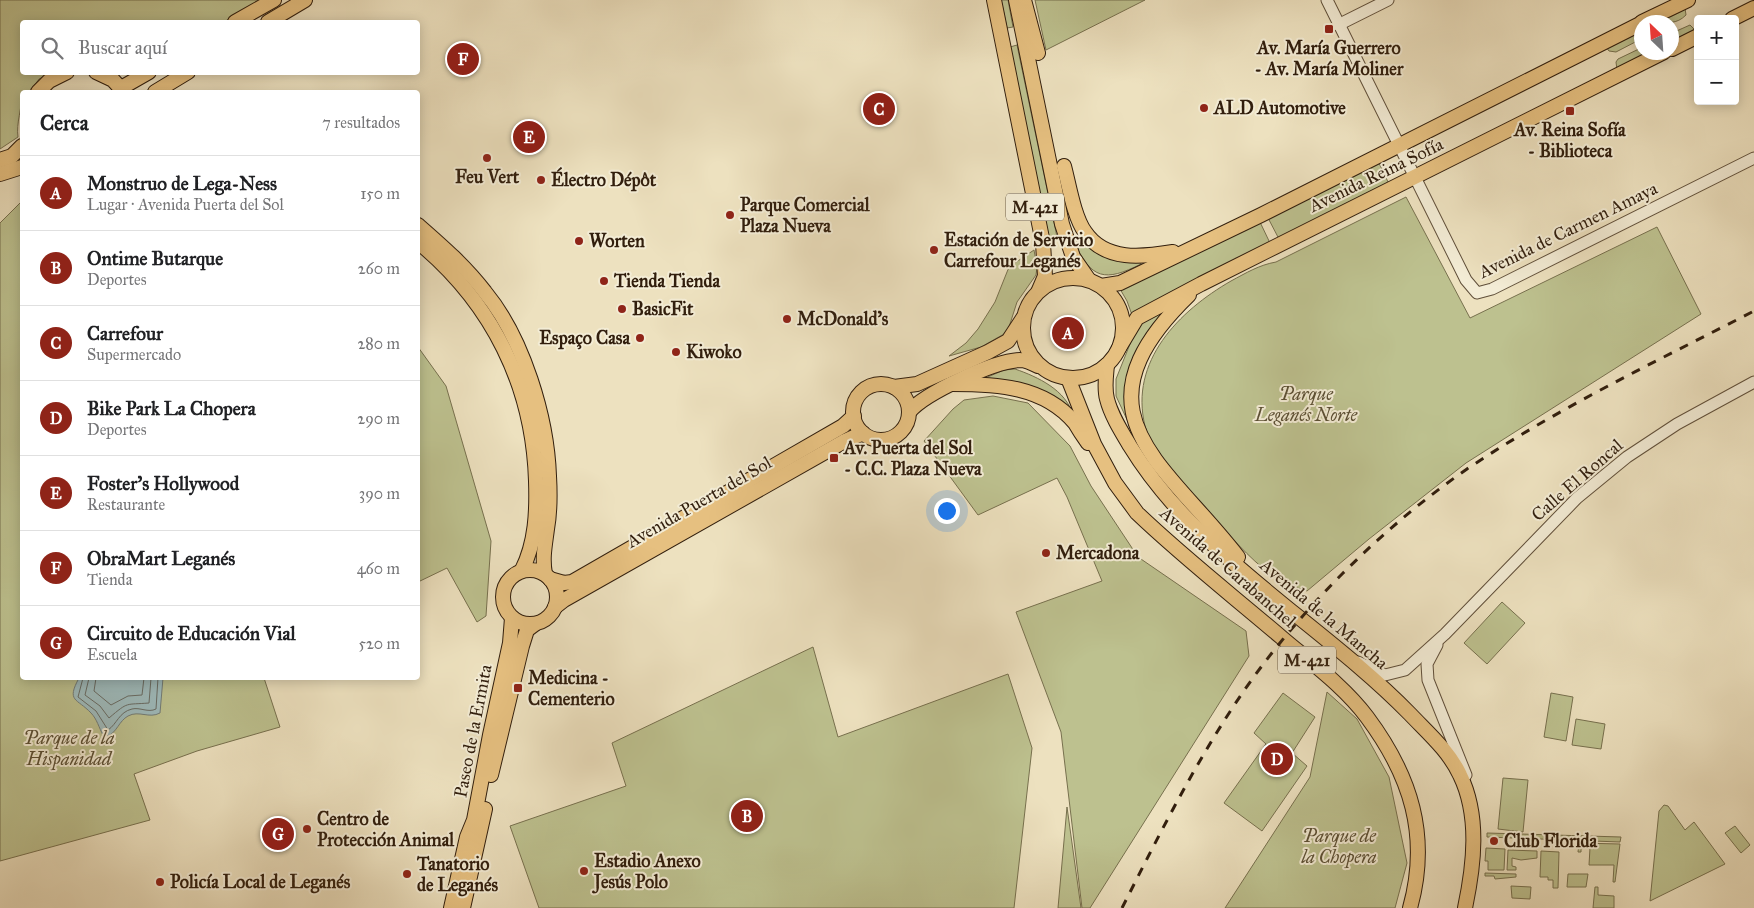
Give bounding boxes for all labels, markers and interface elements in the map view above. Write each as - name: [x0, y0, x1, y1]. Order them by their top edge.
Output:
- north arrow: [1634, 15, 1679, 60]
- map controls: [1694, 15, 1739, 105]
- button: +: [1694, 15, 1739, 60]
- search box: [20, 20, 420, 75]
- marker: Av. María Guerrero - Av. María Moliner: [1323, 23, 1335, 35]
- icon: search: [38, 34, 66, 62]
- text: Buscar aquí: [78, 36, 167, 59]
- place label: Av. María Guerrero - Av. María Moliner: [1255, 37, 1405, 80]
- pin: F: [447, 40, 479, 78]
- button: −: [1694, 60, 1739, 105]
- pin: C: [863, 90, 895, 128]
- place label: ALD Automotive: [1213, 97, 1346, 119]
- marker: ALD Automotive: [1198, 102, 1210, 114]
- marker: Av. Reina Sofía - Biblioteca: [1564, 105, 1576, 117]
- text: Cerca: [40, 110, 89, 136]
- text: 7 resultados: [322, 113, 400, 132]
- pin: E: [513, 118, 545, 156]
- place label: Av. Reina Sofía - Biblioteca: [1513, 119, 1626, 162]
- street label: Avenida Reina Sofía: [1304, 133, 1447, 218]
- marker: Feu Vert: [481, 152, 493, 164]
- place label: Feu Vert: [455, 166, 520, 188]
- place label: Électro Dépôt: [551, 166, 657, 192]
- text: Monstruo de Lega-Ness: [87, 172, 277, 195]
- marker: Électro Dépôt: [535, 174, 547, 186]
- street label: Avenida de Carmen Amaya: [1474, 177, 1661, 283]
- text: A: [51, 184, 61, 203]
- text: 150 m: [360, 184, 400, 203]
- road number: M-421: [1006, 193, 1064, 220]
- place label: Parque Comercial Plaza Nueva: [740, 194, 871, 237]
- text: Lugar · Avenida Puerta del Sol: [87, 195, 284, 214]
- marker: Parque Comercial Plaza Nueva: [724, 209, 736, 221]
- place label: Estación de Servicio Carrefour Leganés: [944, 229, 1093, 273]
- place label: Worten: [589, 230, 645, 252]
- marker: Worten: [573, 235, 585, 247]
- marker: Estación de Servicio Carrefour Leganés: [928, 244, 940, 256]
- text: Ontime Butarque: [87, 247, 223, 270]
- text: B: [51, 259, 61, 278]
- text: 260 m: [358, 259, 400, 278]
- text: Deportes: [87, 270, 147, 289]
- place label: Tienda Tienda: [613, 270, 720, 292]
- marker: Tienda Tienda: [598, 275, 610, 287]
- place label: BasicFit: [632, 298, 694, 320]
- marker: BasicFit: [616, 303, 628, 315]
- place label: McDonald's: [797, 308, 889, 330]
- marker: McDonald's: [781, 313, 793, 325]
- pin: A: [1052, 314, 1084, 352]
- text: Carrefour: [87, 322, 163, 345]
- place label: Espaço Casa: [539, 327, 630, 350]
- marker: Espaço Casa: [634, 332, 646, 344]
- text: C: [51, 334, 61, 353]
- text: 280 m: [357, 334, 400, 353]
- place label: Kiwoko: [686, 341, 742, 363]
- text: Supermercado: [87, 345, 181, 364]
- marker: Kiwoko: [670, 346, 682, 358]
- park label: Parque Leganés Norte: [1254, 383, 1358, 426]
- text: Bike Park La Chopera: [87, 397, 256, 420]
- text: D: [50, 409, 62, 428]
- text: 290 m: [357, 409, 400, 428]
- text: Deportes: [87, 420, 147, 439]
- street label: Calle El Roncal: [1527, 434, 1627, 526]
- place label: Av. Puerta del Sol - C.C. Plaza Nueva: [843, 437, 982, 480]
- street label: Avenida Puerta del Sol: [622, 451, 776, 553]
- marker: Av. Puerta del Sol - C.C. Plaza Nueva: [828, 452, 840, 464]
- text: Foster's Hollywood: [87, 472, 239, 495]
- text: E: [50, 484, 62, 503]
- text: 390 m: [359, 484, 400, 503]
- text: Restaurante: [87, 495, 165, 514]
- your location: [934, 498, 960, 524]
- street label: Avenida de Carabanchel: [1155, 501, 1301, 632]
- place label: Mercadona: [1056, 542, 1140, 564]
- text: ObraMart Leganés: [87, 547, 235, 570]
- marker: Mercadona: [1040, 547, 1052, 559]
- street label: Avenida de la Mancha: [1255, 553, 1393, 674]
- text: F: [51, 559, 61, 578]
- text: 460 m: [357, 559, 400, 578]
- text: Tienda: [87, 570, 132, 589]
- text: Circuito de Educación Vial: [87, 622, 296, 645]
- text: G: [50, 634, 62, 653]
- text: 520 m: [358, 634, 400, 653]
- text: Escuela: [87, 645, 137, 664]
- road number: M-421: [1278, 646, 1336, 674]
- street label: Paseo de la Ermita: [449, 662, 497, 799]
- place label: Medicina - Cementerio: [528, 667, 615, 710]
- marker: Medicina - Cementerio: [512, 682, 524, 694]
- park label: Parque de la Hispanidad: [24, 727, 115, 771]
- pin: D: [1261, 740, 1293, 778]
- pin: B: [731, 797, 763, 835]
- place label: Centro de Protección Animal: [317, 808, 455, 851]
- pin: G: [262, 815, 294, 853]
- marker: Centro de Protección Animal: [301, 823, 313, 835]
- park label: Parque de la Chopera: [1300, 825, 1377, 869]
- place label: Club Florida: [1504, 830, 1598, 852]
- marker: Club Florida: [1488, 835, 1500, 847]
- place label: Estadio Anexo Jesús Polo: [592, 850, 701, 894]
- place label: Tanatorio de Leganés: [416, 853, 498, 897]
- marker: Estadio Anexo Jesús Polo: [578, 865, 590, 877]
- marker: Tanatorio de Leganés: [401, 868, 413, 880]
- place label: Policía Local de Leganés: [170, 871, 351, 894]
- marker: Policía Local de Leganés: [154, 876, 166, 888]

